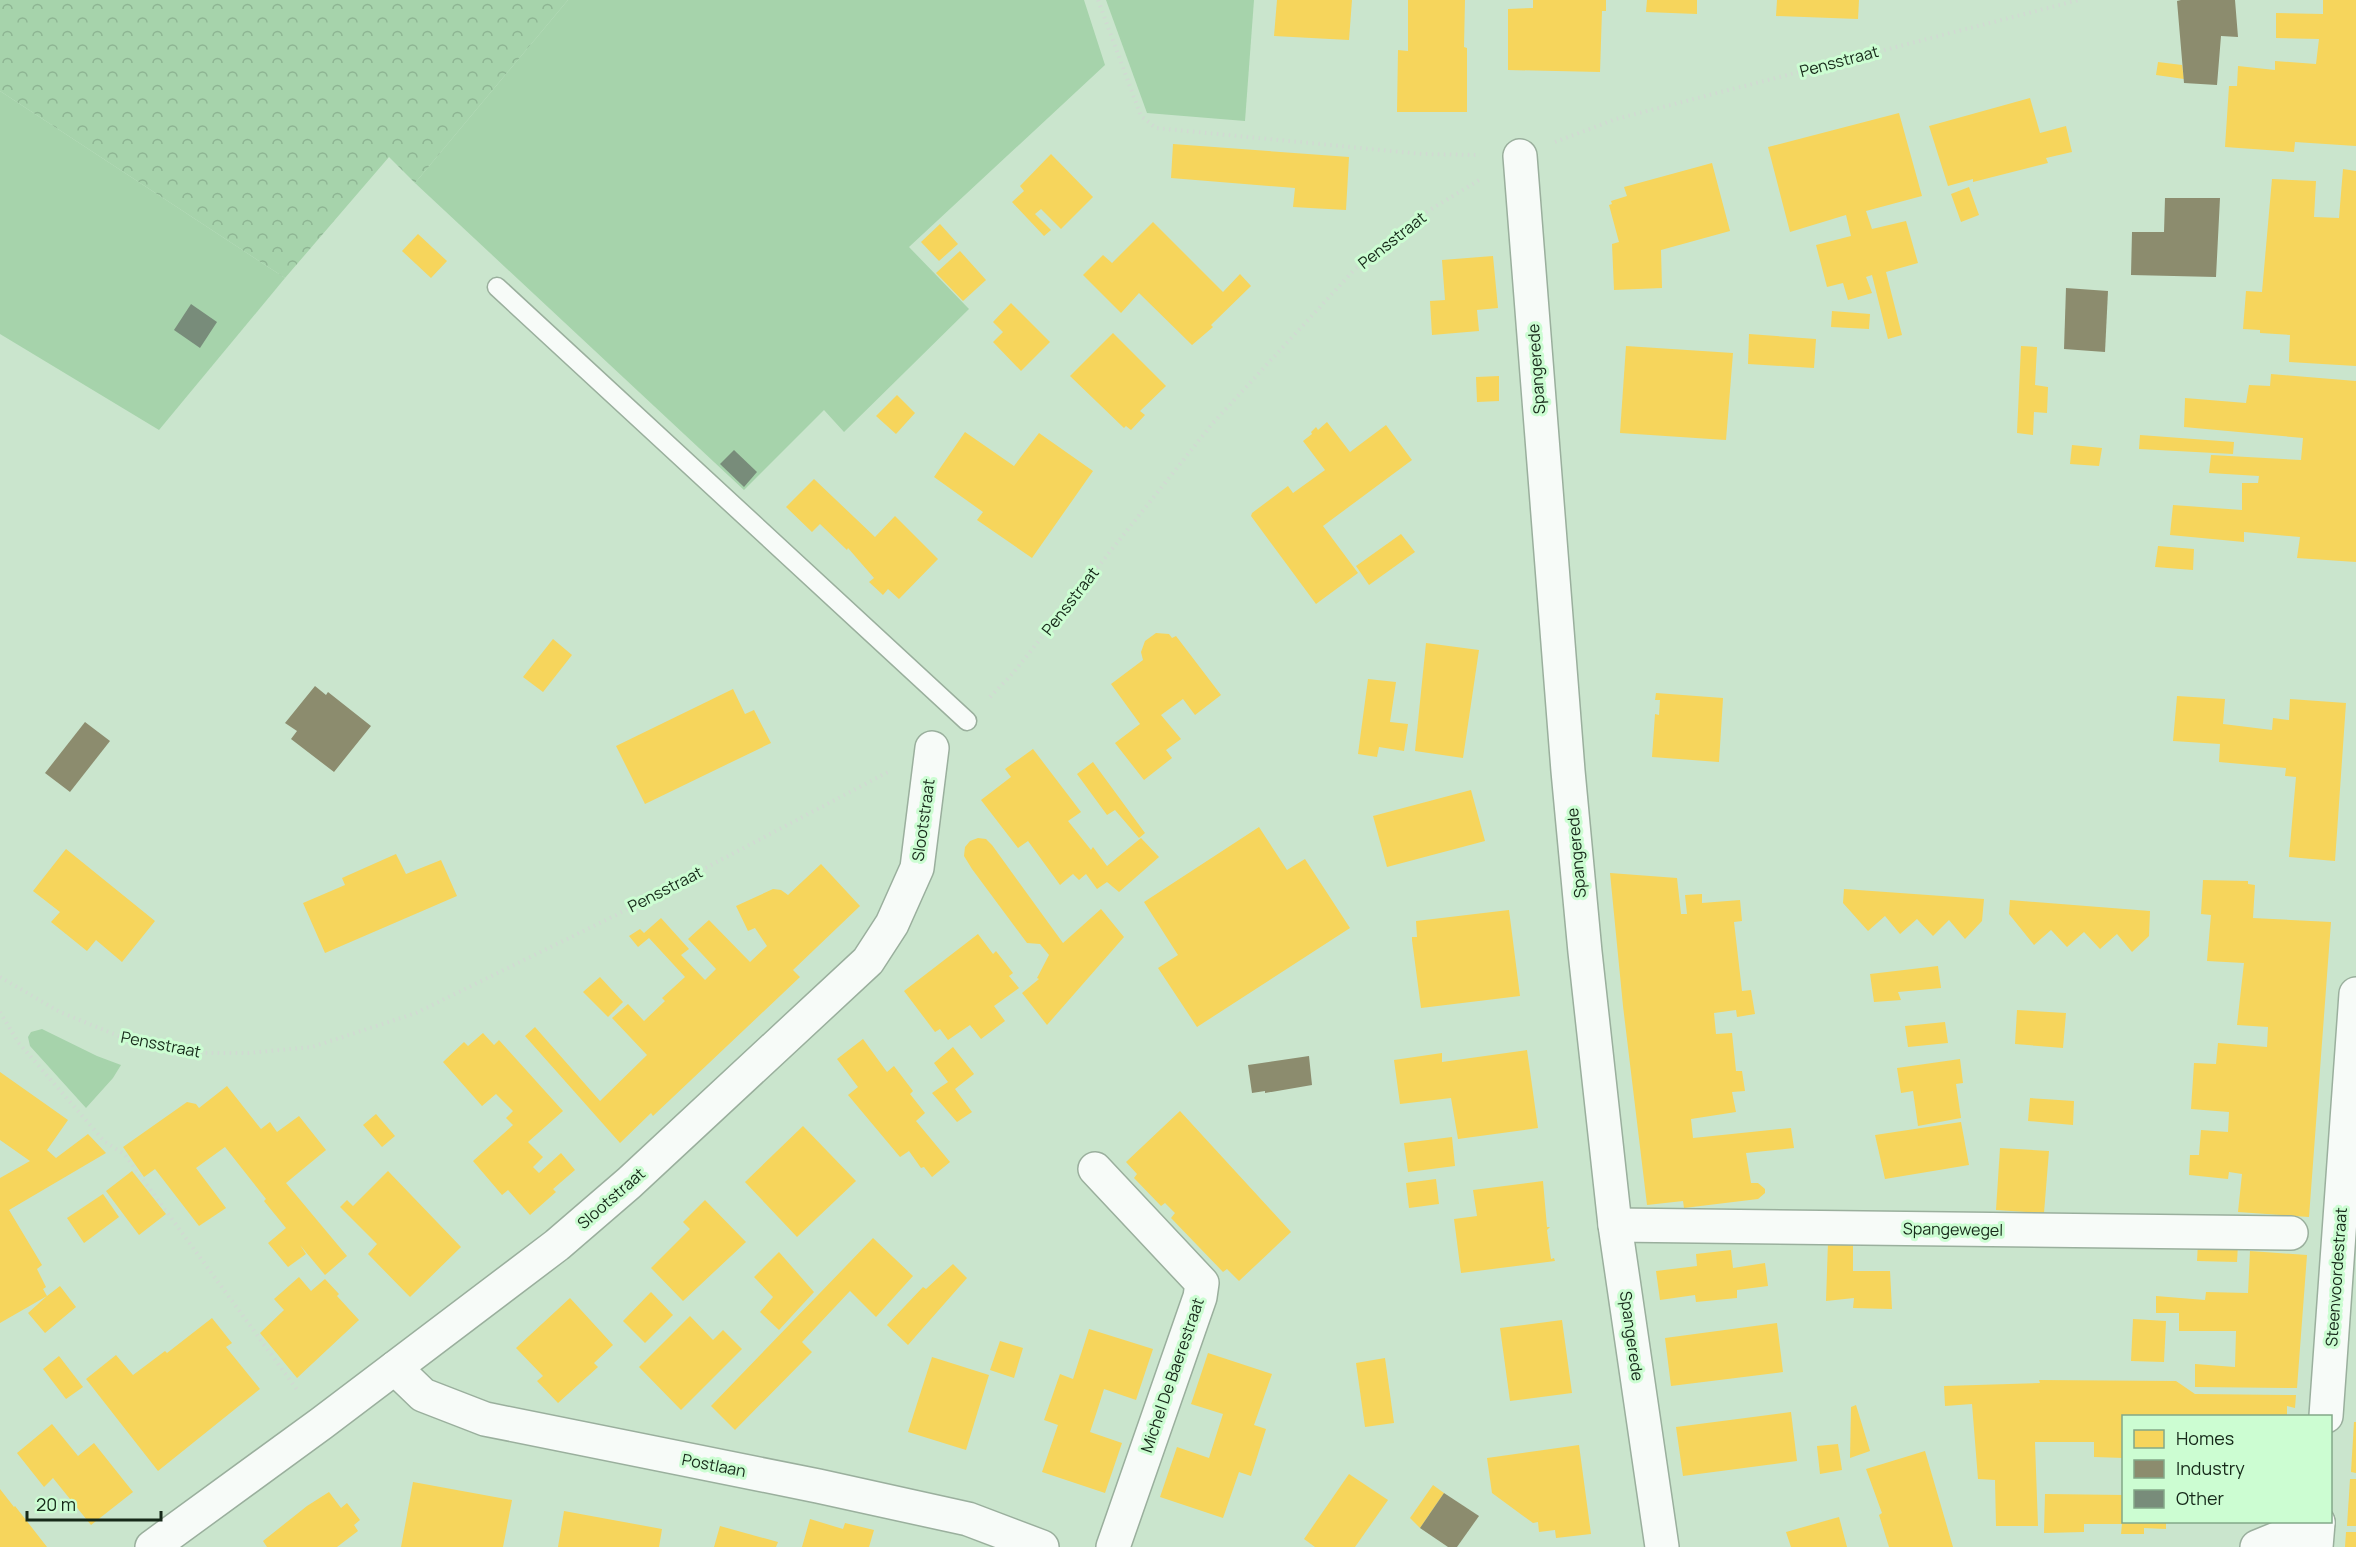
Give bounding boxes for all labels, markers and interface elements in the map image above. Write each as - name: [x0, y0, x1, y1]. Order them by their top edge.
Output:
- street label: Pensstraat: [1797, 40, 1881, 82]
- street label: Pensstraat: [1353, 206, 1431, 274]
- street label: Spangerede: [1522, 323, 1550, 415]
- street label: Pensstraat: [1036, 562, 1104, 640]
- street label: Slootstraat: [906, 777, 940, 863]
- street label: Spangerede: [1561, 807, 1591, 899]
- street label: Pensstraat: [624, 861, 706, 917]
- street label: Pensstraat: [119, 1025, 203, 1063]
- street label: Slootstraat: [572, 1162, 650, 1234]
- street label: Steenvoordestraat: [2320, 1207, 2352, 1347]
- street label: Spangewegel: [1903, 1217, 2003, 1241]
- street label: Spangerede: [1615, 1290, 1649, 1382]
- street label: Michel De Baerestraat: [1135, 1295, 1209, 1455]
- legend: [2122, 1415, 2332, 1523]
- text: Homes: [2176, 1426, 2234, 1450]
- street label: Postlaan: [680, 1448, 748, 1482]
- text: Industry: [2176, 1456, 2245, 1480]
- scale bar: [27, 1484, 160, 1522]
- text: Other: [2176, 1486, 2224, 1510]
- text: 20 m: [36, 1492, 76, 1516]

